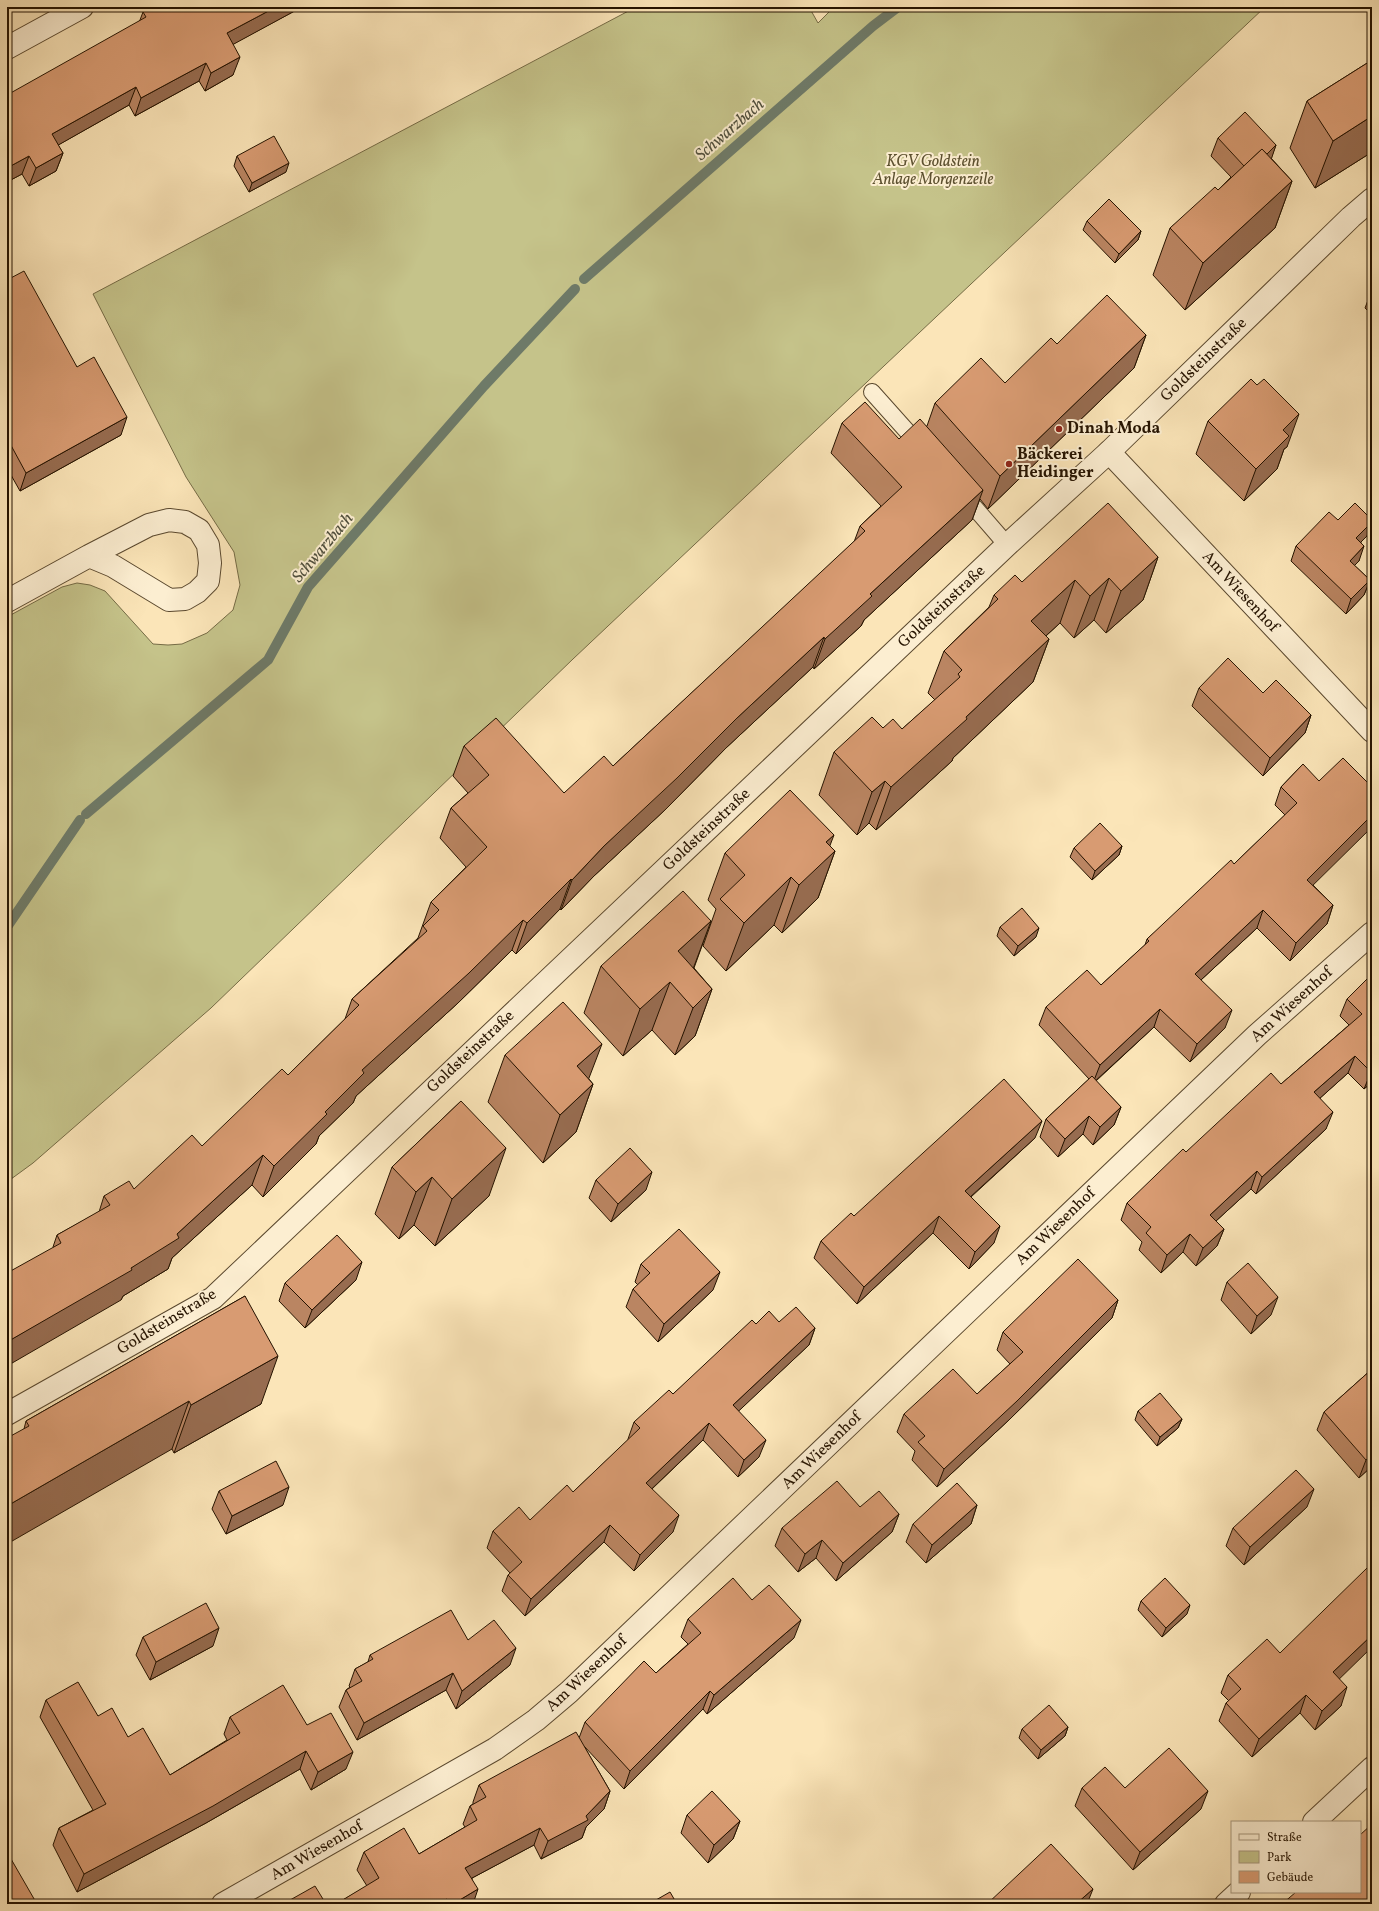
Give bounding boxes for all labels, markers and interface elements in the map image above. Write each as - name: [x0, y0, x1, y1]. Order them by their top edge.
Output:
- water label: Schwarzbach: [691, 94, 769, 166]
- park label: KGV Goldstein Anlage Morgenzeile: [872, 151, 993, 191]
- street label: Goldsteinstraße: [1156, 313, 1252, 407]
- place label: Dinah Moda: [1067, 418, 1160, 440]
- marker: Dinah Moda: [1054, 424, 1064, 434]
- place label: Bäckerei Heidinger: [1017, 444, 1094, 484]
- marker: Bäckerei Heidinger: [1004, 459, 1014, 469]
- water label: Schwarzbach: [287, 508, 359, 588]
- street label: Am Wiesenhof: [1197, 547, 1284, 639]
- street label: Goldsteinstraße: [893, 561, 991, 653]
- street label: Goldsteinstraße: [658, 784, 756, 876]
- street label: Am Wiesenhof: [1246, 961, 1339, 1048]
- street label: Goldsteinstraße: [422, 1006, 520, 1098]
- street label: Am Wiesenhof: [1011, 1182, 1102, 1271]
- street label: Goldsteinstraße: [113, 1284, 221, 1360]
- street label: Am Wiesenhof: [777, 1406, 868, 1495]
- street label: Am Wiesenhof: [542, 1630, 634, 1717]
- street label: Am Wiesenhof: [267, 1815, 369, 1886]
- legend: [1231, 1821, 1361, 1893]
- text: Straße: [1267, 1830, 1302, 1846]
- text: Park: [1267, 1850, 1292, 1866]
- text: Gebäude: [1267, 1870, 1314, 1886]

